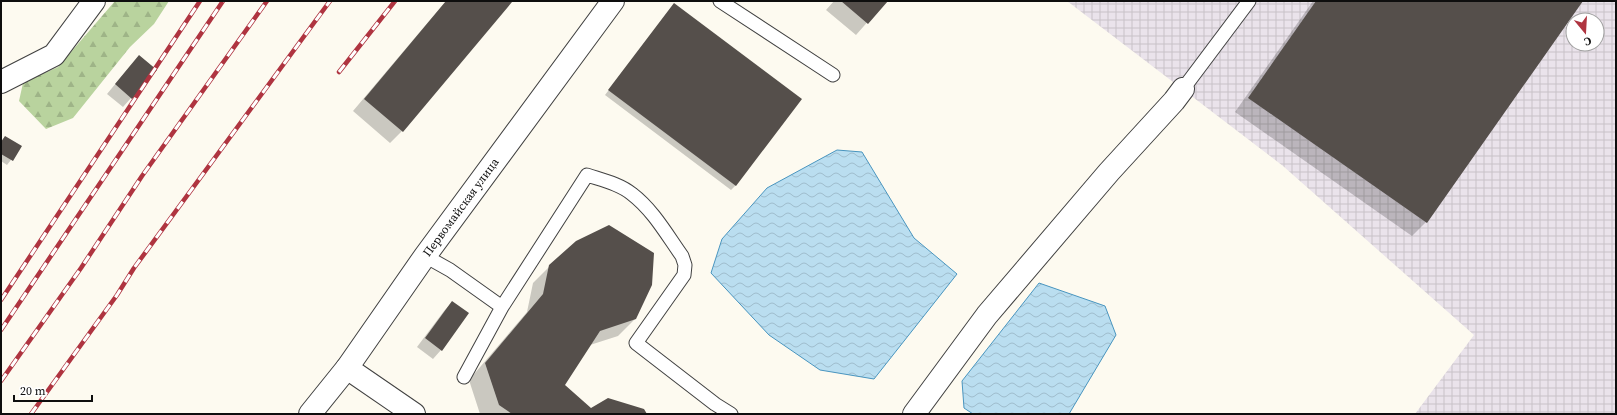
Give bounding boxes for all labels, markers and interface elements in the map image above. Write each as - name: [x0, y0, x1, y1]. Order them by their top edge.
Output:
- north arrow: [1565, 12, 1605, 52]
- text: С: [1582, 33, 1594, 49]
- street label: Первомайская улица: [419, 154, 503, 260]
- scale bar: [14, 377, 92, 403]
- text: 20 m: [20, 383, 46, 399]

